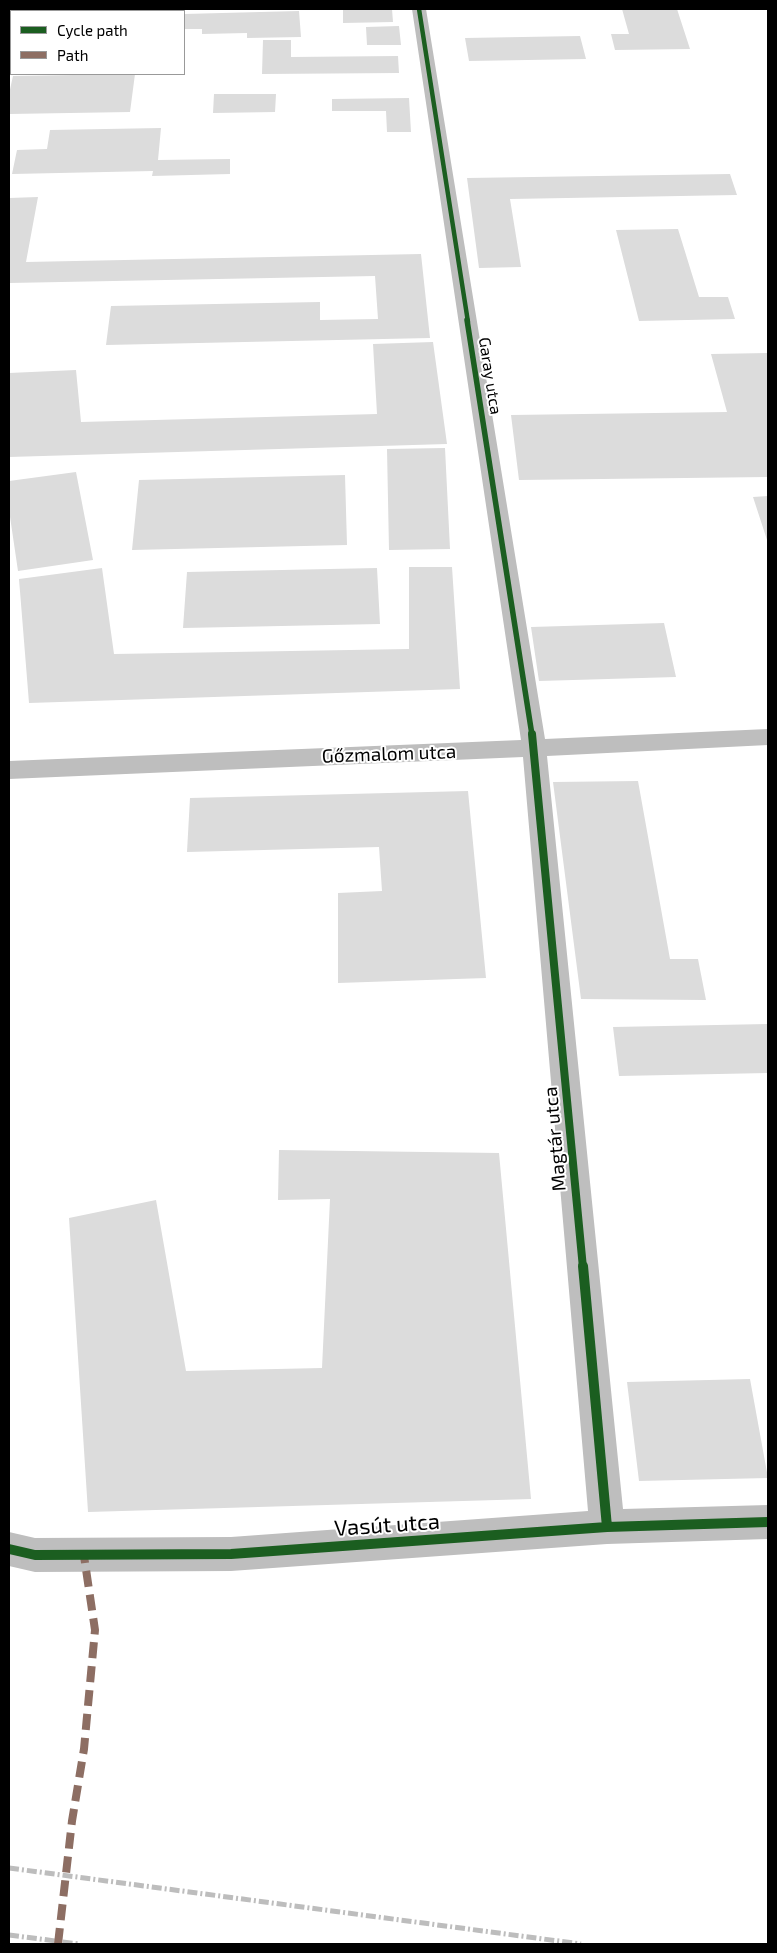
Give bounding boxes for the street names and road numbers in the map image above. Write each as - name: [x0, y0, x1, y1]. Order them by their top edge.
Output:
- street label: Garay utca: [474, 336, 506, 416]
- street label: Gőzmalom utca: [321, 740, 457, 768]
- street label: Magtár utca: [539, 1086, 571, 1192]
- street label: Vasút utca: [333, 1508, 441, 1542]

